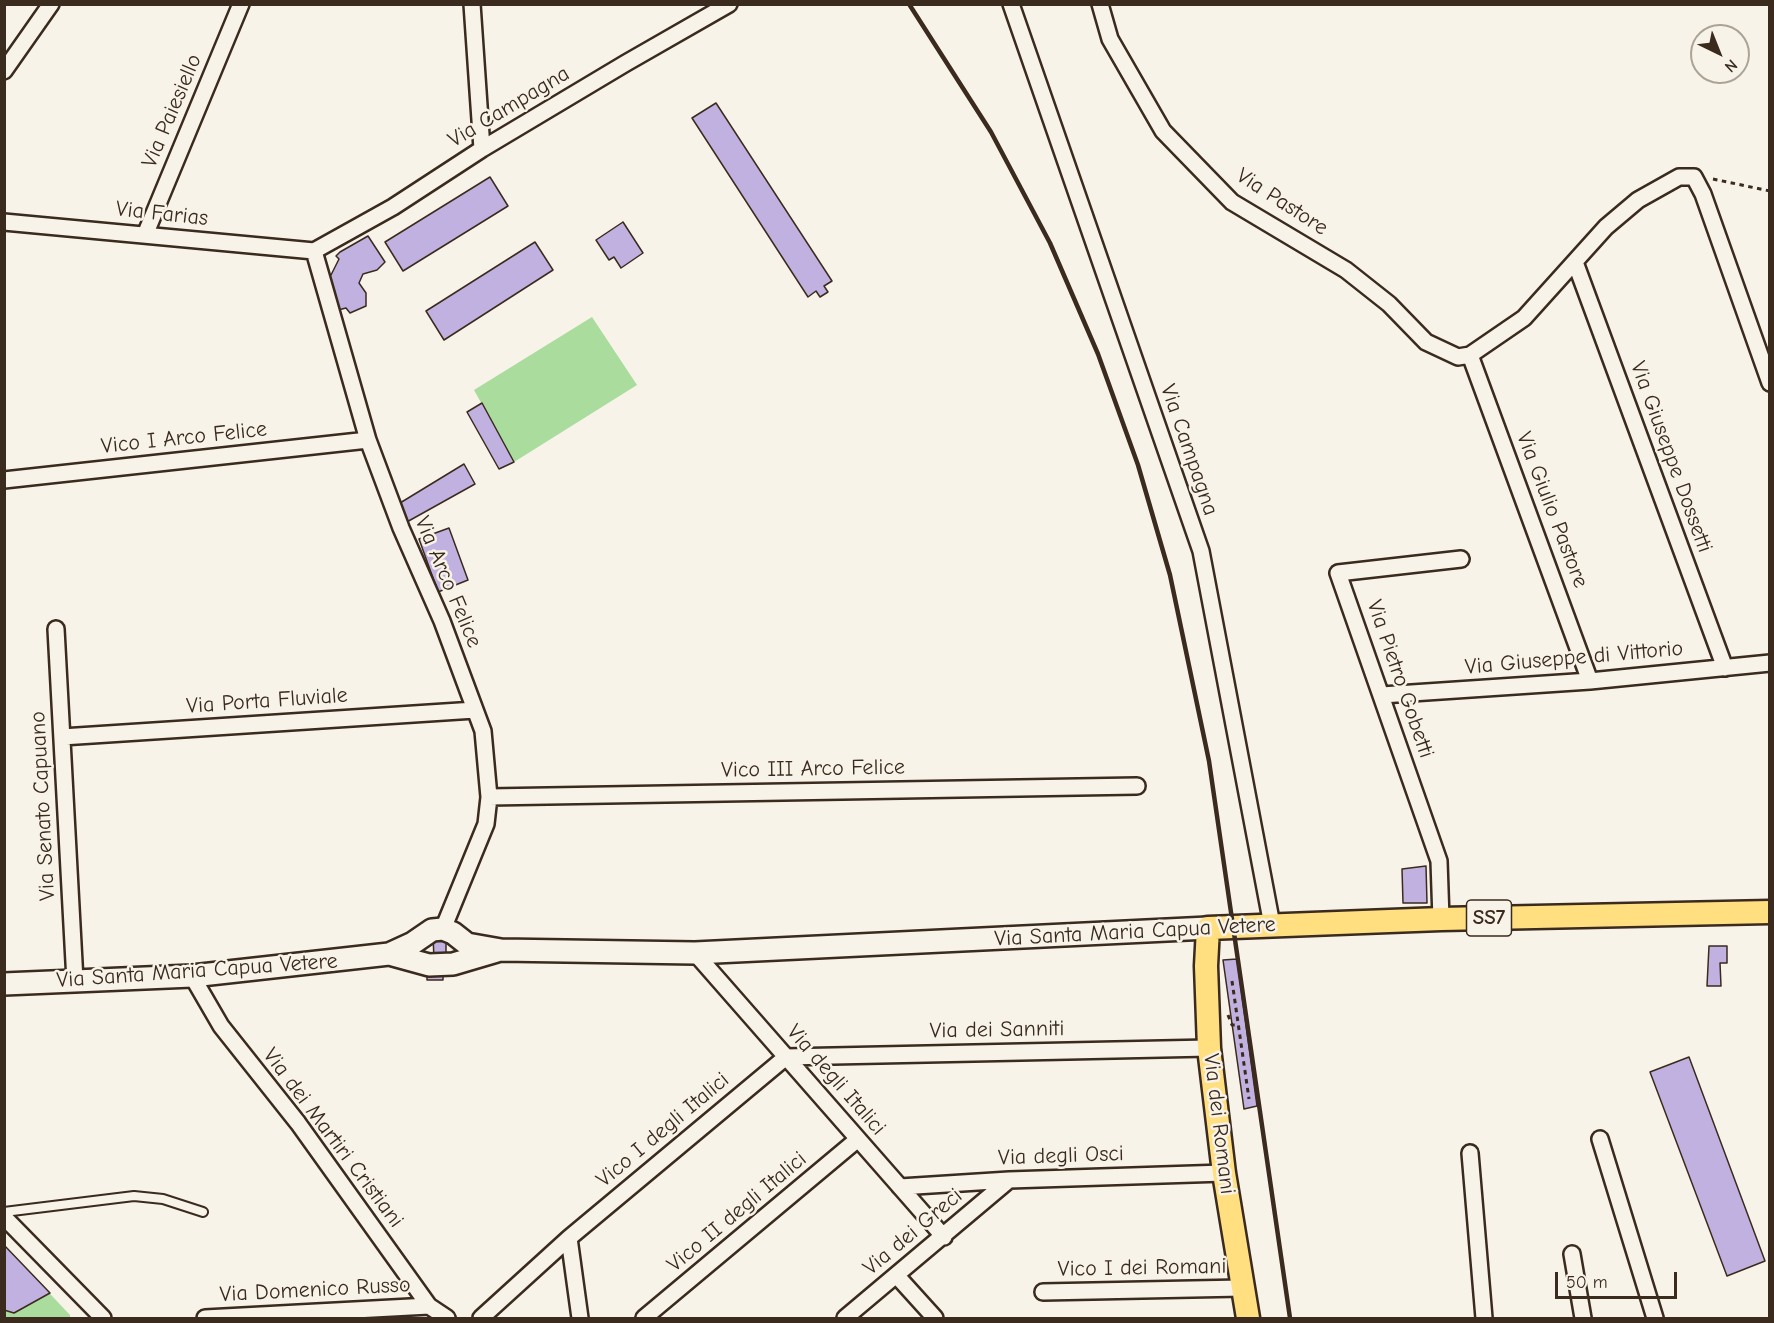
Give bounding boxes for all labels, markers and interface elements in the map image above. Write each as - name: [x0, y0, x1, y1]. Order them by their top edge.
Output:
- north arrow: [1690, 24, 1750, 84]
- street label: Via Paiesiello: [136, 50, 208, 172]
- text: N: [1721, 56, 1741, 76]
- street label: Via Campagna: [444, 60, 574, 154]
- street label: Via Pastore: [1231, 163, 1333, 241]
- street label: Via Farias: [115, 196, 209, 232]
- street label: Via Giuseppe Dossetti: [1624, 358, 1718, 556]
- street label: Via Campagna: [1154, 381, 1224, 519]
- street label: Vico I Arco Felice: [100, 416, 268, 460]
- street label: Via Giulio Pastore: [1510, 428, 1594, 592]
- street label: Via Arco Felice: [409, 512, 487, 652]
- street label: Via Pietro Gobetti: [1361, 597, 1439, 761]
- street label: Via Giuseppe di Vittorio: [1464, 635, 1684, 681]
- street label: Via Porta Fluviale: [185, 682, 349, 720]
- street label: Via Senato Capuano: [25, 711, 61, 901]
- street label: Vico III Arco Felice: [721, 754, 905, 784]
- road number: SS7: [1466, 900, 1512, 936]
- street label: Via Santa Maria Capua Vetere: [994, 911, 1276, 953]
- street label: Via Santa Maria Capua Vetere: [56, 948, 338, 994]
- street label: Via dei Sanniti: [929, 1016, 1065, 1044]
- street label: Via degli Italici: [781, 1019, 891, 1141]
- street label: Via dei Martiri Cristiani: [257, 1043, 409, 1233]
- street label: Via dei Romani: [1197, 1052, 1241, 1196]
- street label: Vico I degli Italici: [591, 1067, 735, 1193]
- street label: Via degli Osci: [998, 1141, 1124, 1171]
- street label: Vico II degli Italici: [662, 1146, 812, 1278]
- street label: Via dei Greci: [858, 1183, 968, 1281]
- street label: Vico I dei Romani: [1058, 1253, 1226, 1283]
- scale bar: [1558, 1260, 1680, 1298]
- street label: Via Domenico Russo: [219, 1272, 411, 1308]
- text: 50 m: [1566, 1272, 1608, 1293]

